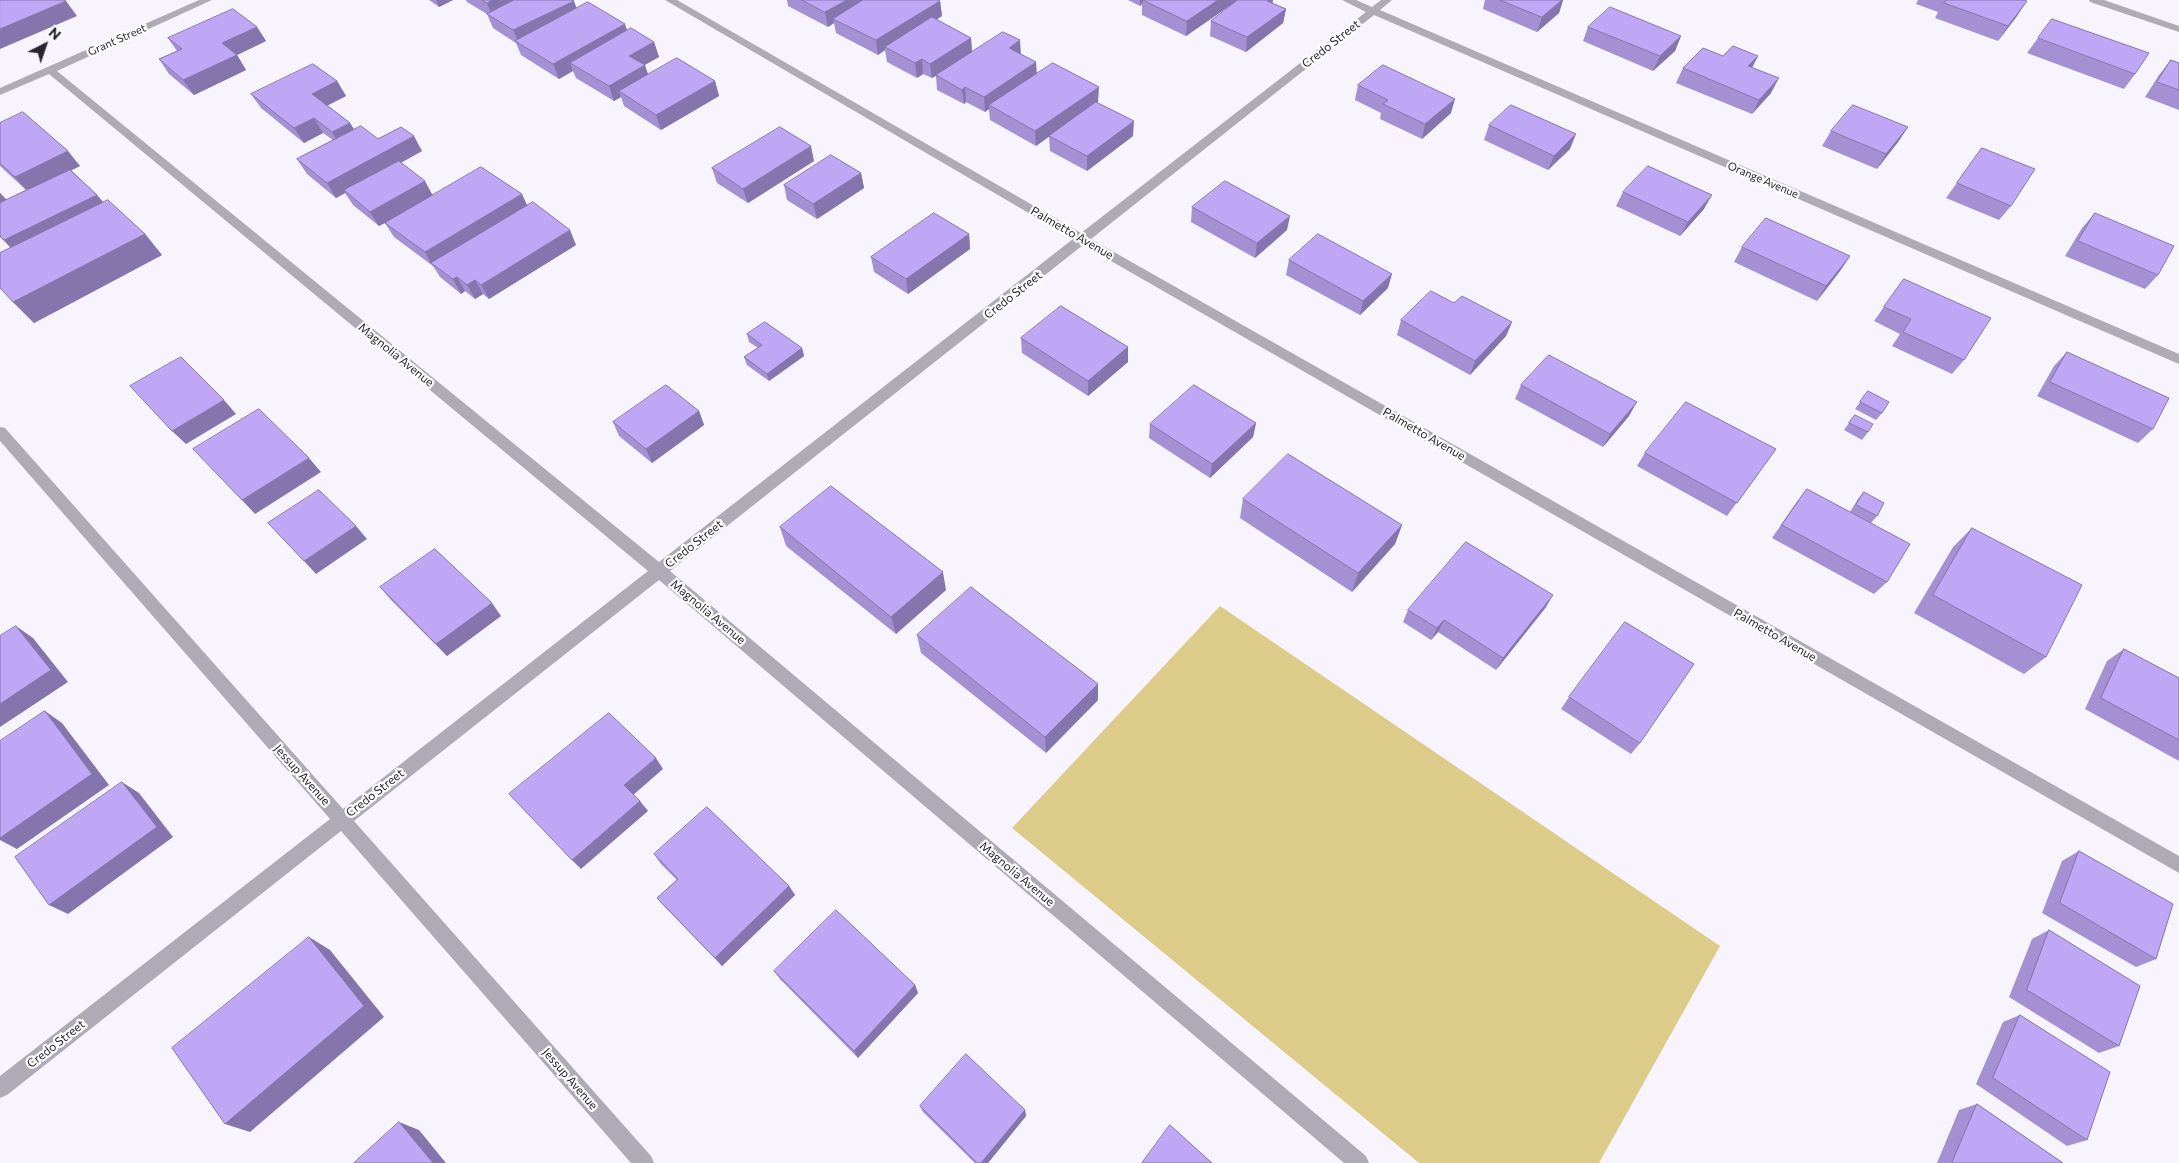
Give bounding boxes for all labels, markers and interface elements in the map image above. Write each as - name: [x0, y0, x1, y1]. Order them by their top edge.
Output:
- street label: Credo Street: [1299, 17, 1363, 71]
- north arrow: [20, 20, 70, 70]
- street label: Grant Street: [86, 21, 148, 59]
- text: N: [46, 23, 65, 43]
- street label: Orange Avenue: [1726, 159, 1800, 201]
- street label: Palmetto Avenue: [1028, 204, 1116, 262]
- street label: Credo Street: [981, 268, 1045, 322]
- street label: Magnolia Avenue: [355, 320, 437, 390]
- street label: Palmetto Avenue: [1380, 405, 1468, 463]
- street label: Credo Street: [662, 517, 726, 571]
- street label: Magnolia Avenue: [668, 577, 748, 647]
- street label: Palmetto Avenue: [1731, 606, 1819, 664]
- street label: Jessup Avenue: [271, 742, 333, 808]
- street label: Credo Street: [343, 766, 407, 820]
- street label: Magnolia Avenue: [977, 839, 1057, 909]
- street label: Credo Street: [24, 1017, 88, 1071]
- street label: Jessup Avenue: [539, 1045, 601, 1113]

